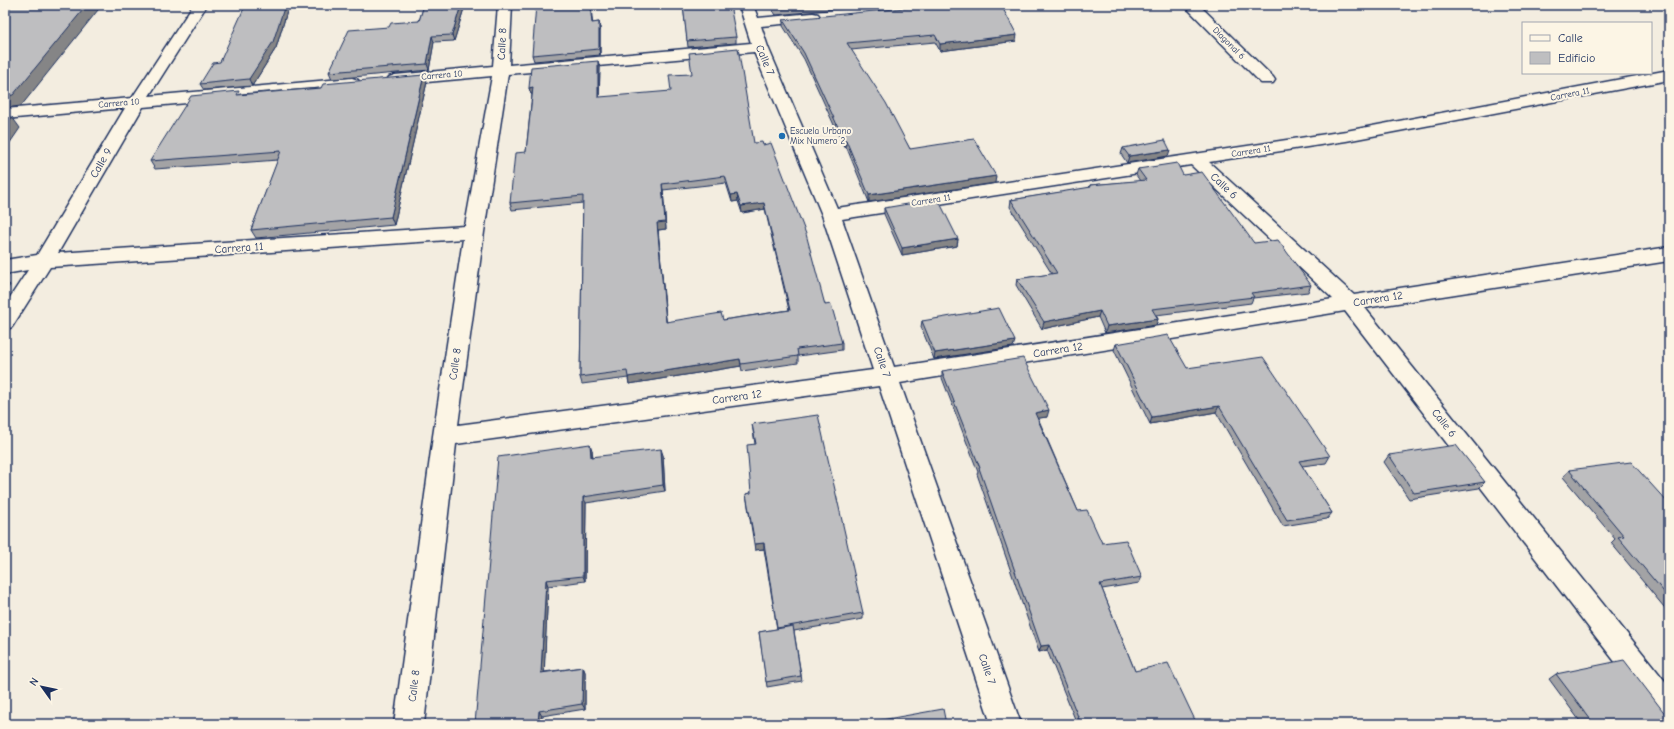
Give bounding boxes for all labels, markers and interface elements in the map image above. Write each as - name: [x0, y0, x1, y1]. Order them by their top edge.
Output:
- legend: [1522, 22, 1652, 74]
- street label: Diagonal 6: [1211, 25, 1247, 61]
- street label: Calle 8: [495, 27, 509, 60]
- text: Calle: [1558, 31, 1583, 45]
- street label: Calle 7: [753, 43, 777, 77]
- text: Edificio: [1558, 51, 1595, 65]
- street label: Carrera 10: [421, 68, 463, 82]
- street label: Carrera 11: [1549, 85, 1591, 103]
- street label: Carrera 10: [98, 96, 140, 110]
- place label: Escuela Urbano Mix Numero 2: [790, 126, 851, 146]
- marker: Escuela Urbano Mix Numero 2: [777, 131, 787, 141]
- street label: Carrera 11: [1231, 143, 1272, 159]
- street label: Calle 9: [87, 146, 115, 180]
- street label: Calle 6: [1208, 170, 1240, 202]
- street label: Carrera 11: [911, 192, 952, 208]
- street label: Carrera 11: [214, 240, 264, 256]
- street label: Carrera 12: [1352, 289, 1404, 309]
- street label: Carrera 12: [1032, 340, 1084, 360]
- street label: Calle 7: [871, 345, 893, 379]
- street label: Calle 8: [446, 347, 464, 381]
- street label: Carrera 12: [711, 387, 763, 407]
- street label: Calle 6: [1429, 406, 1459, 440]
- street label: Calle 7: [976, 652, 998, 686]
- north arrow: [22, 667, 62, 707]
- street label: Calle 8: [406, 669, 422, 703]
- text: N: [27, 675, 41, 688]

